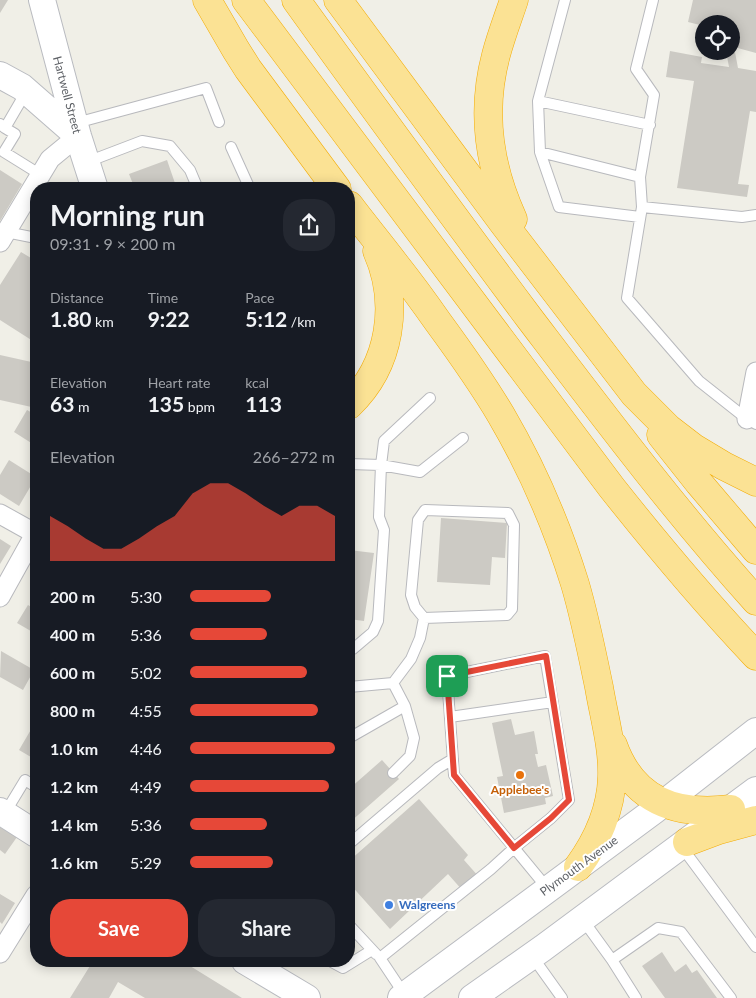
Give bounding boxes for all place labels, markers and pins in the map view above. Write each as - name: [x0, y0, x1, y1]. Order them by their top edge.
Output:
- pin: [426, 655, 468, 697]
- marker: Applebee's: [514, 769, 526, 781]
- place label: Applebee's: [490, 782, 549, 797]
- place label: Walgreens: [399, 897, 455, 912]
- marker: Walgreens: [383, 899, 395, 911]

